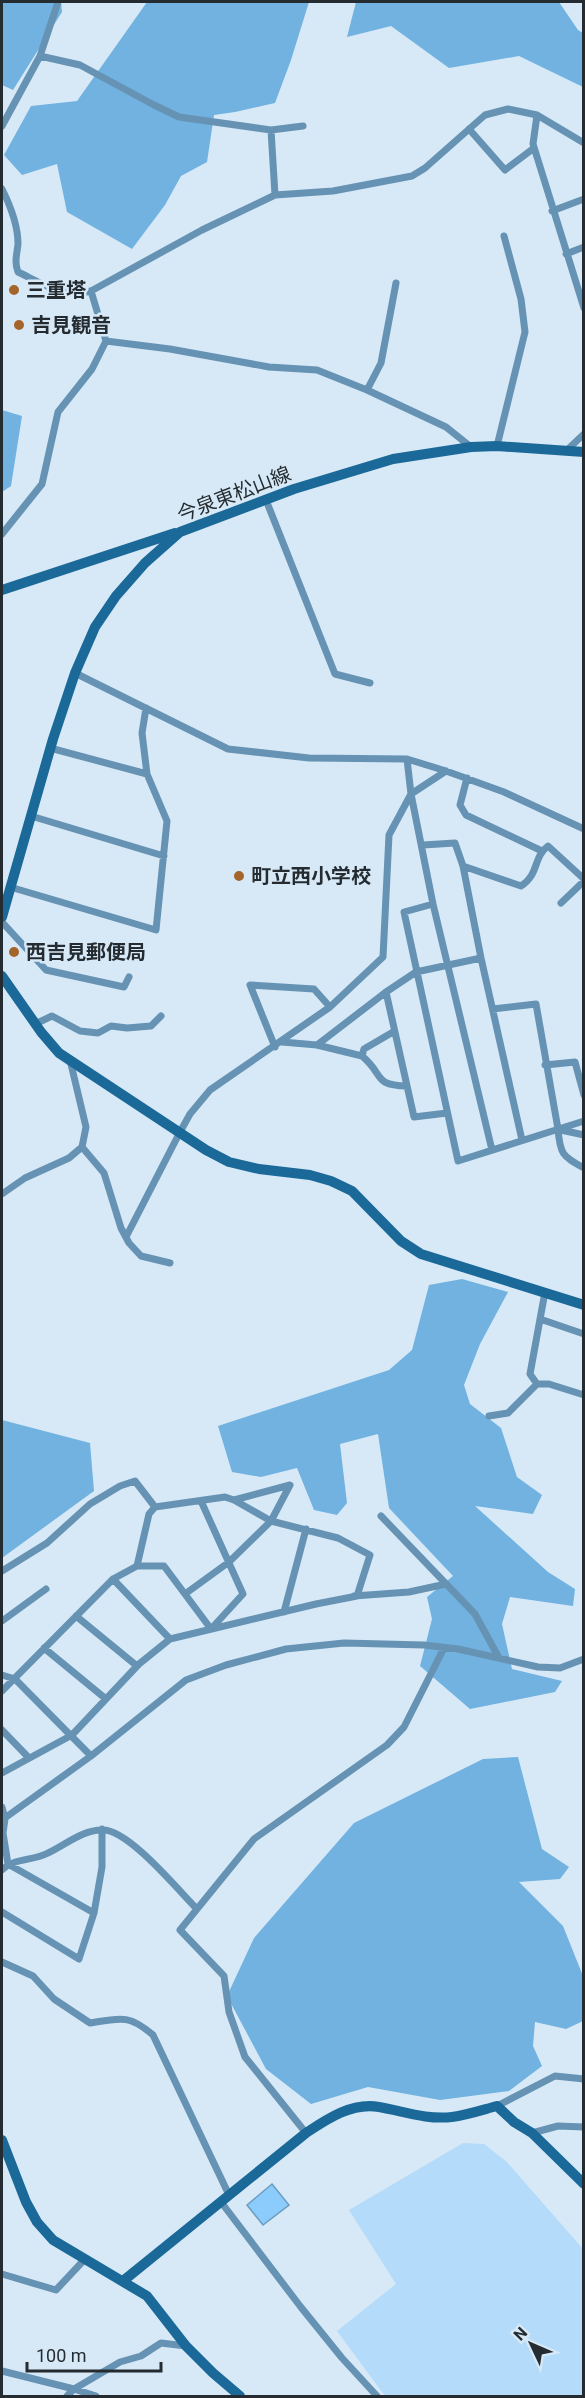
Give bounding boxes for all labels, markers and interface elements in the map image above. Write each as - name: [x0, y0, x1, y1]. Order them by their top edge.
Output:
- place label: 三重塔: [26, 278, 86, 302]
- marker: 三重塔: [7, 283, 21, 297]
- place label: 吉見観音: [31, 313, 111, 337]
- marker: 吉見観音: [12, 318, 26, 332]
- street label: 今泉東松山線: [174, 461, 294, 527]
- place label: 町立西小学校: [251, 864, 371, 888]
- marker: 町立西小学校: [232, 869, 246, 883]
- place label: 西吉見郵便局: [26, 940, 146, 964]
- marker: 西吉見郵便局: [7, 945, 21, 959]
- north arrow: [501, 2314, 561, 2374]
- text: N: [510, 2323, 531, 2345]
- scale bar: [27, 2335, 160, 2373]
- text: 100 m: [36, 2345, 87, 2366]

